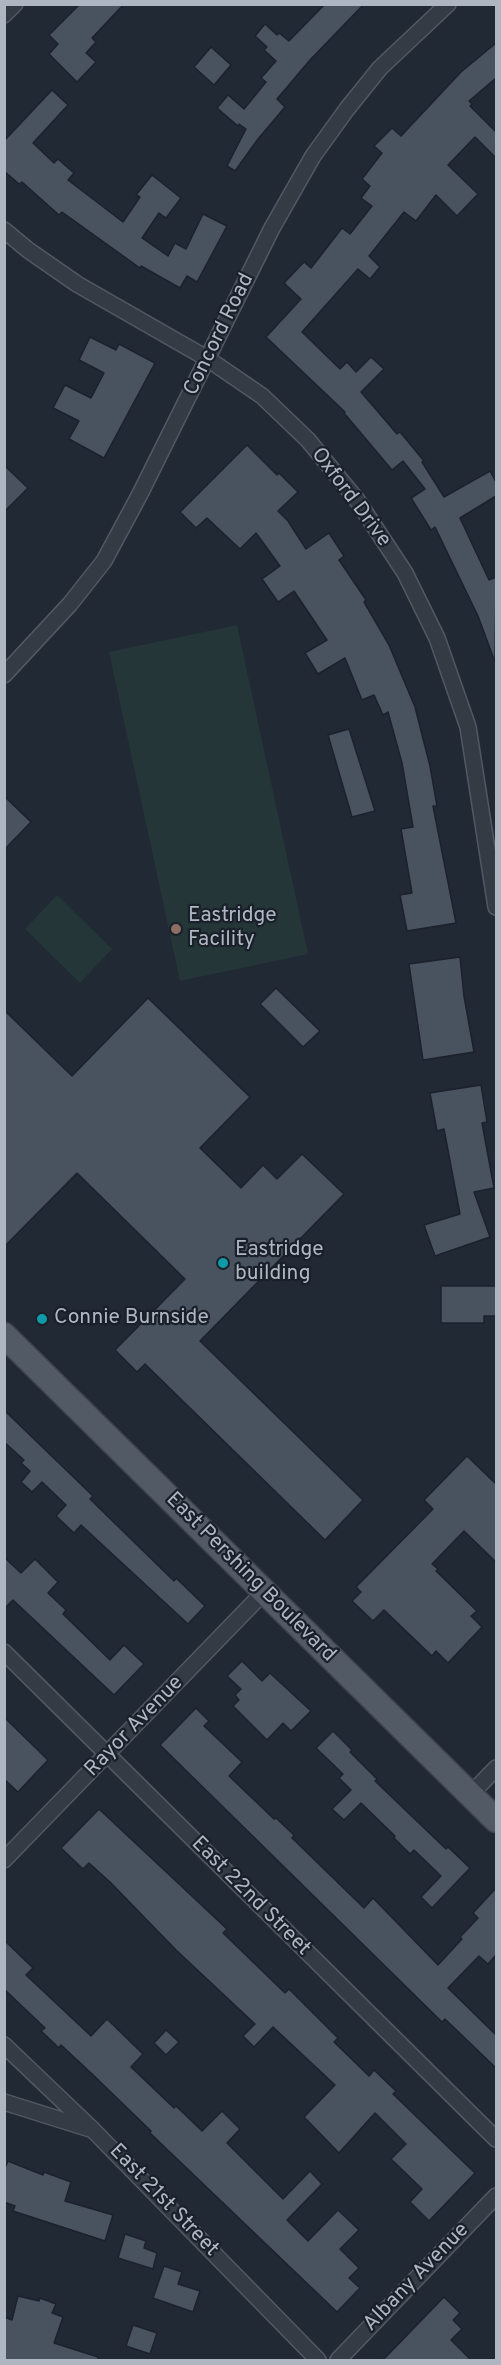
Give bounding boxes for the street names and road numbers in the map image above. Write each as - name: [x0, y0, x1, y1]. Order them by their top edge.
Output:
- street label: Concord Road: [180, 270, 260, 400]
- street label: Oxford Drive: [305, 443, 395, 553]
- street label: East Pershing Boulevard: [160, 1488, 340, 1668]
- street label: Rayor Avenue: [81, 1671, 189, 1783]
- street label: East 22nd Street: [185, 1832, 315, 1962]
- street label: East 21st Street: [103, 2140, 223, 2262]
- street label: Albany Avenue: [359, 2218, 475, 2338]

